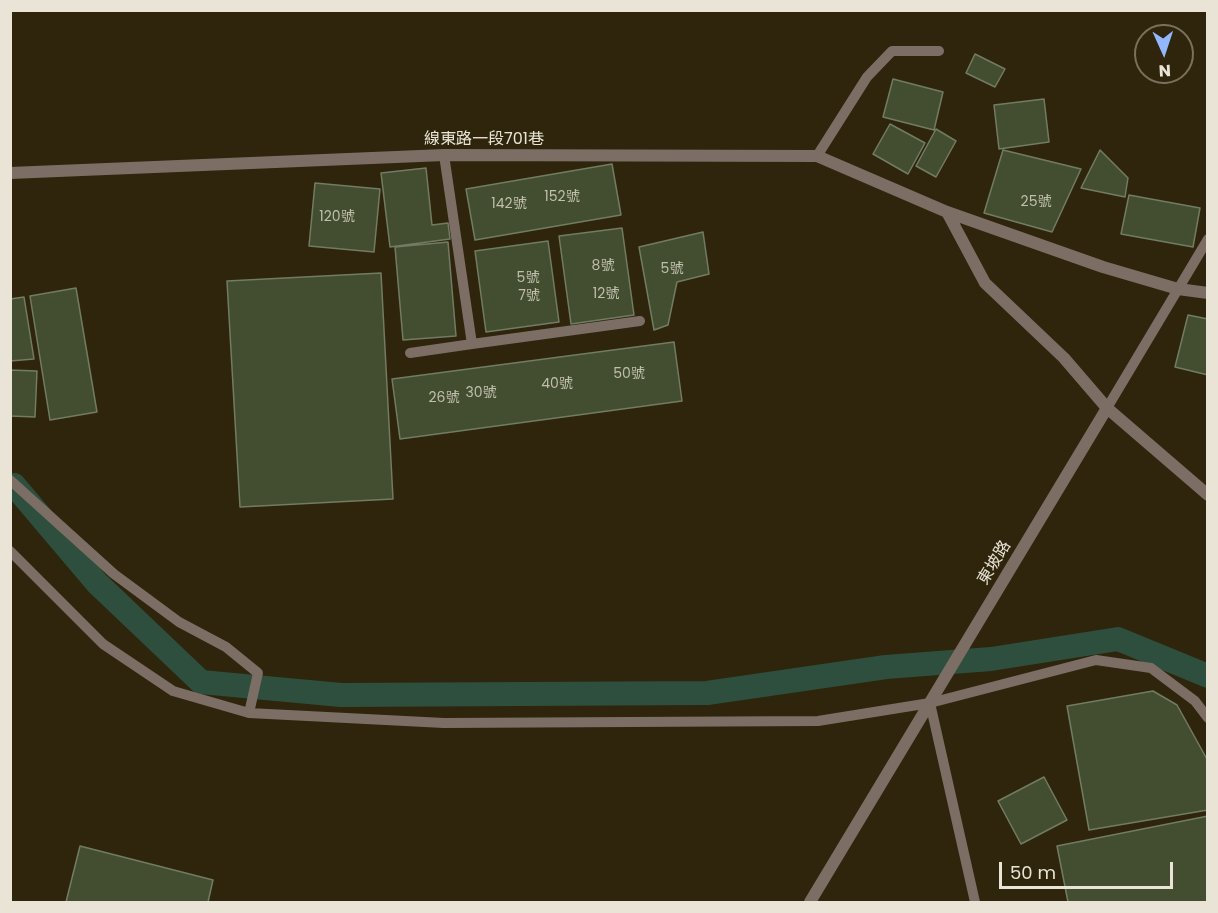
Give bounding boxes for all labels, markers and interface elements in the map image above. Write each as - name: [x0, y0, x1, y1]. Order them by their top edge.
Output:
- north arrow: [1134, 24, 1194, 84]
- text: N: [1158, 59, 1171, 82]
- street label: 線東路一段701巷: [424, 130, 544, 150]
- house number: 152號: [544, 189, 580, 205]
- house number: 25號: [1021, 194, 1051, 210]
- house number: 142號: [491, 196, 527, 212]
- house number: 120號: [319, 209, 355, 225]
- house number: 8號: [592, 258, 614, 274]
- house number: 5號: [661, 261, 683, 277]
- house number: 5號: [517, 270, 539, 286]
- house number: 12號: [593, 286, 619, 302]
- house number: 7號: [518, 288, 540, 304]
- house number: 50號: [613, 366, 645, 382]
- house number: 40號: [541, 376, 573, 392]
- house number: 30號: [465, 385, 497, 401]
- house number: 26號: [429, 390, 459, 406]
- street label: 東坡路: [974, 537, 1016, 589]
- scale bar: [1002, 850, 1176, 888]
- text: 50 m: [1010, 860, 1056, 885]

